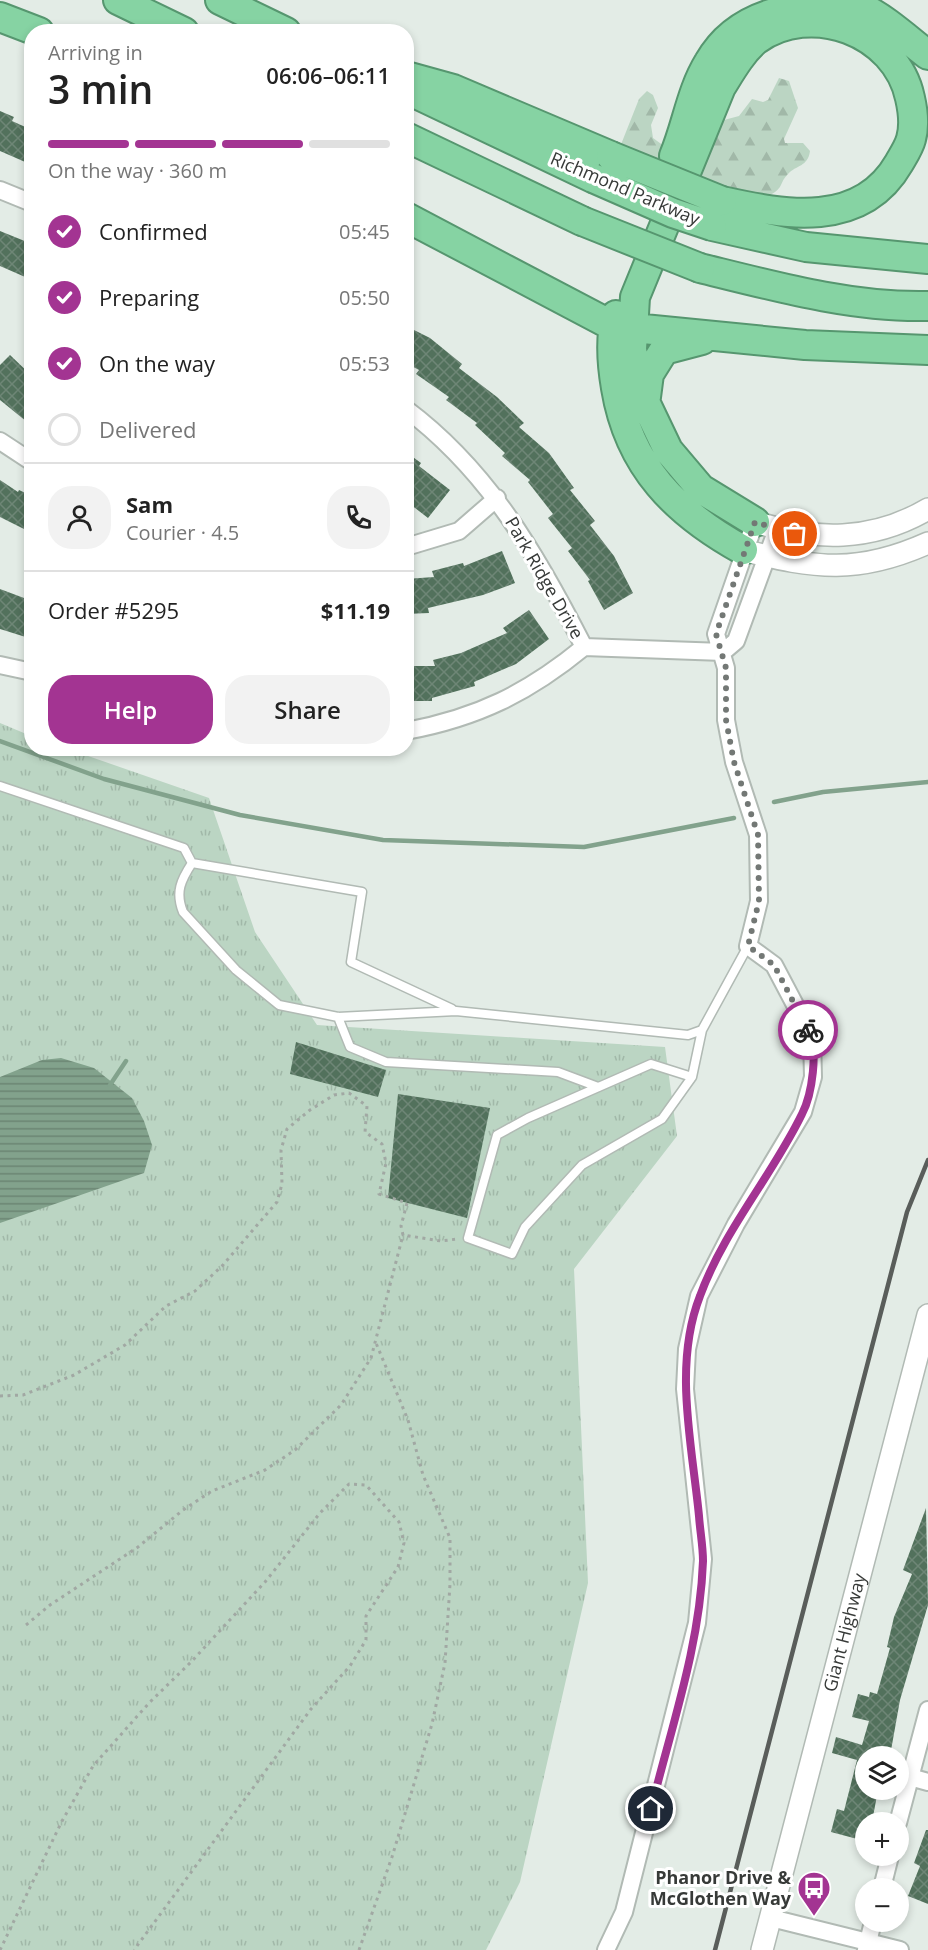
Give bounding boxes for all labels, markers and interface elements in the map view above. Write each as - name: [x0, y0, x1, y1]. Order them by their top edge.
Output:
- text: Arriving in: [48, 39, 143, 66]
- text: 06:06–06:11: [266, 60, 390, 90]
- text: 3 min: [48, 62, 153, 115]
- street label: Richmond Parkway: [547, 146, 705, 231]
- text: On the way · 360 m: [48, 157, 227, 184]
- icon: check: [48, 215, 81, 248]
- text: Confirmed: [99, 216, 208, 246]
- text: 05:45: [339, 218, 390, 245]
- icon: check: [48, 281, 81, 314]
- text: Preparing: [99, 282, 199, 312]
- text: 05:50: [339, 284, 390, 311]
- icon: check: [48, 347, 81, 380]
- text: On the way: [99, 348, 215, 378]
- text: 05:53: [339, 350, 390, 377]
- text: Delivered: [99, 414, 197, 444]
- button: person: [48, 486, 111, 549]
- button: phone: [327, 486, 390, 549]
- text: Sam: [126, 489, 173, 519]
- pin: [769, 508, 820, 559]
- street label: Park Ridge Drive: [500, 512, 590, 643]
- icon: bag: [778, 517, 811, 550]
- text: Courier · 4.5: [126, 519, 239, 546]
- text: Order #5295: [48, 595, 179, 625]
- text: $11.19: [321, 595, 390, 625]
- button: Help: [48, 675, 213, 744]
- button: Share: [225, 675, 390, 744]
- courier: [778, 1000, 838, 1060]
- icon: bike: [792, 1014, 825, 1047]
- street label: Giant Highway: [817, 1570, 871, 1694]
- map controls: [855, 1746, 909, 1932]
- button: layers: [855, 1746, 909, 1800]
- pin: [625, 1783, 676, 1834]
- icon: home: [634, 1792, 667, 1825]
- button: +: [855, 1812, 909, 1866]
- place label: Phanor Drive & McGlothen Way: [650, 1865, 792, 1910]
- bus stop icon: Phanor Drive & McGlothen Way: [796, 1870, 832, 1917]
- button: −: [855, 1878, 909, 1932]

